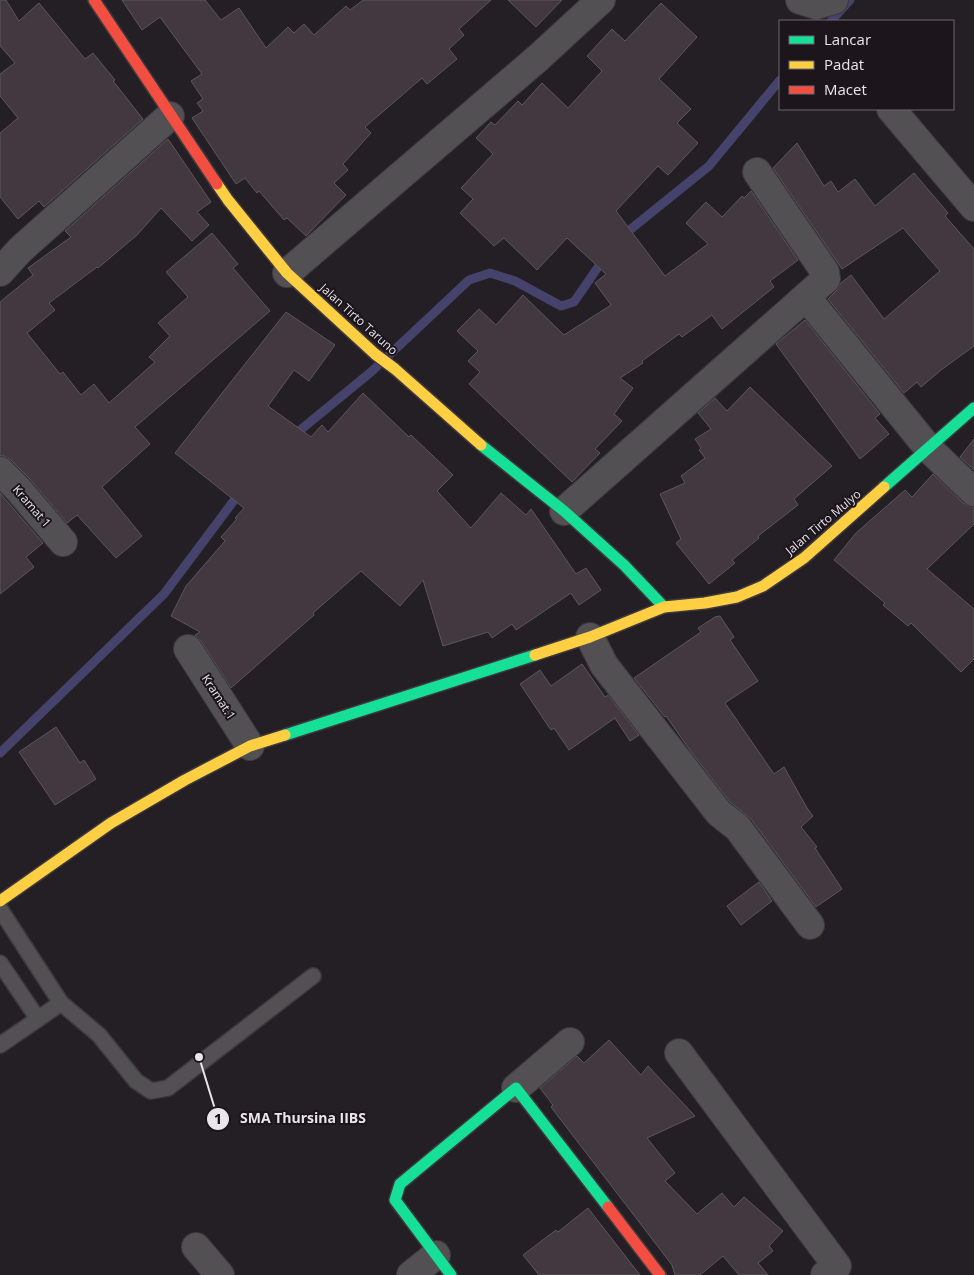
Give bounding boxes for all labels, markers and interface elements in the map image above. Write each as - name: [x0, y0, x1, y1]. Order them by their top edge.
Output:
- legend: [779, 20, 954, 110]
- text: Lancar: [824, 29, 871, 49]
- text: Padat: [824, 54, 864, 74]
- text: Macet: [824, 79, 867, 99]
- street label: Jalan Tirto Taruno: [316, 279, 402, 359]
- street label: Kramat 1: [9, 481, 55, 531]
- street label: Jalan Tirto Mulyo: [781, 485, 864, 559]
- street label: Kramat.1: [198, 671, 240, 723]
- callout: SMA Thursina IIBS: [205, 1104, 376, 1133]
- text: 1: [214, 1108, 222, 1128]
- text: SMA Thursina IIBS: [240, 1108, 366, 1127]

